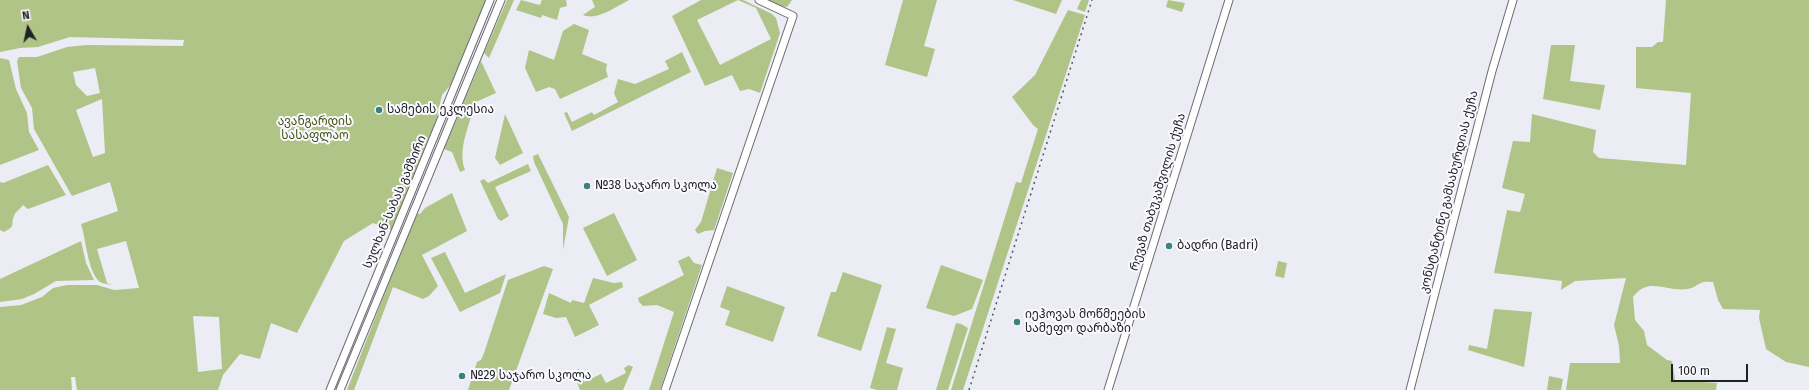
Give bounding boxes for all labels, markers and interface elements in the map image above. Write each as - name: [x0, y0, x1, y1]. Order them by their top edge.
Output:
- north arrow: [8, 8, 48, 48]
- text: N: [21, 9, 31, 23]
- street label: კონსტანტინე გამსახურდიას ქუჩა: [1417, 89, 1481, 295]
- place label: სამების ეკლესია: [387, 103, 494, 117]
- marker: სამების ეკლესია: [374, 105, 384, 115]
- street label: რევაზ თაბუკაშვილის ქუჩა: [1127, 111, 1189, 273]
- park label: ავანგარდის სასაფლაო: [278, 115, 352, 143]
- street label: სულხან-საბას გამზირი: [360, 133, 430, 271]
- place label: №38 საჯარო სკოლა: [595, 179, 717, 193]
- marker: №38 საჯარო სკოლა: [582, 181, 592, 191]
- place label: ბადრი (Badri): [1177, 239, 1258, 253]
- marker: ბადრი (Badri): [1164, 241, 1174, 251]
- place label: იეჰოვას მოწმეების სამეფო დარბაზი: [1025, 308, 1146, 336]
- marker: იეჰოვას მოწმეების სამეფო დარბაზი: [1012, 317, 1022, 327]
- scale bar: [1673, 356, 1750, 382]
- text: 100 m: [1678, 364, 1710, 378]
- place label: №29 საჯარო სკოლა: [470, 369, 591, 383]
- marker: №29 საჯარო სკოლა: [457, 371, 467, 381]

